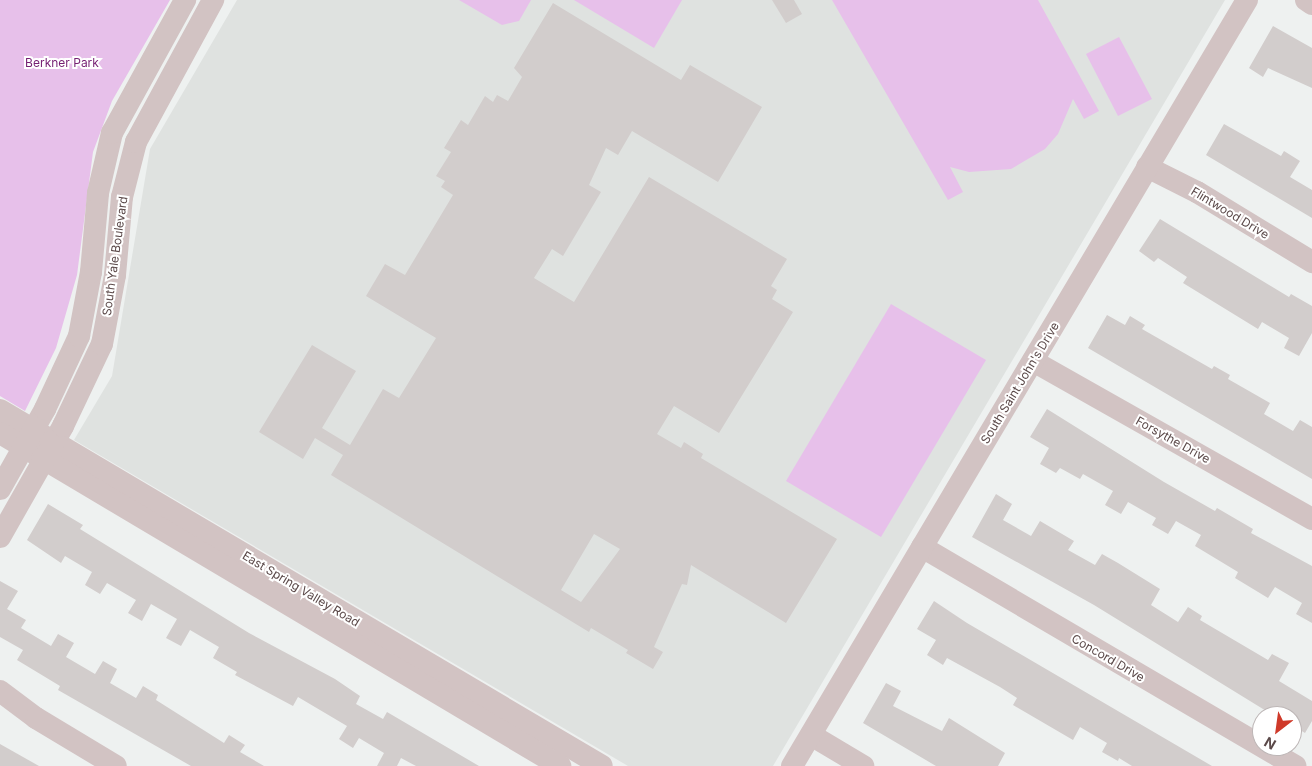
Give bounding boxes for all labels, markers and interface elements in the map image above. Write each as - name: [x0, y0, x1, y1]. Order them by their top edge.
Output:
- park label: Berkner Park: [25, 56, 99, 70]
- street label: Flintwood Drive: [1188, 184, 1272, 242]
- street label: South Yale Boulevard: [99, 195, 131, 317]
- street label: South Saint John's Drive: [978, 320, 1062, 446]
- street label: Forsythe Drive: [1133, 414, 1213, 466]
- street label: East Spring Valley Road: [240, 548, 362, 630]
- street label: Concord Drive: [1069, 631, 1147, 685]
- north arrow: [1252, 706, 1302, 756]
- text: N: [1261, 734, 1279, 754]

